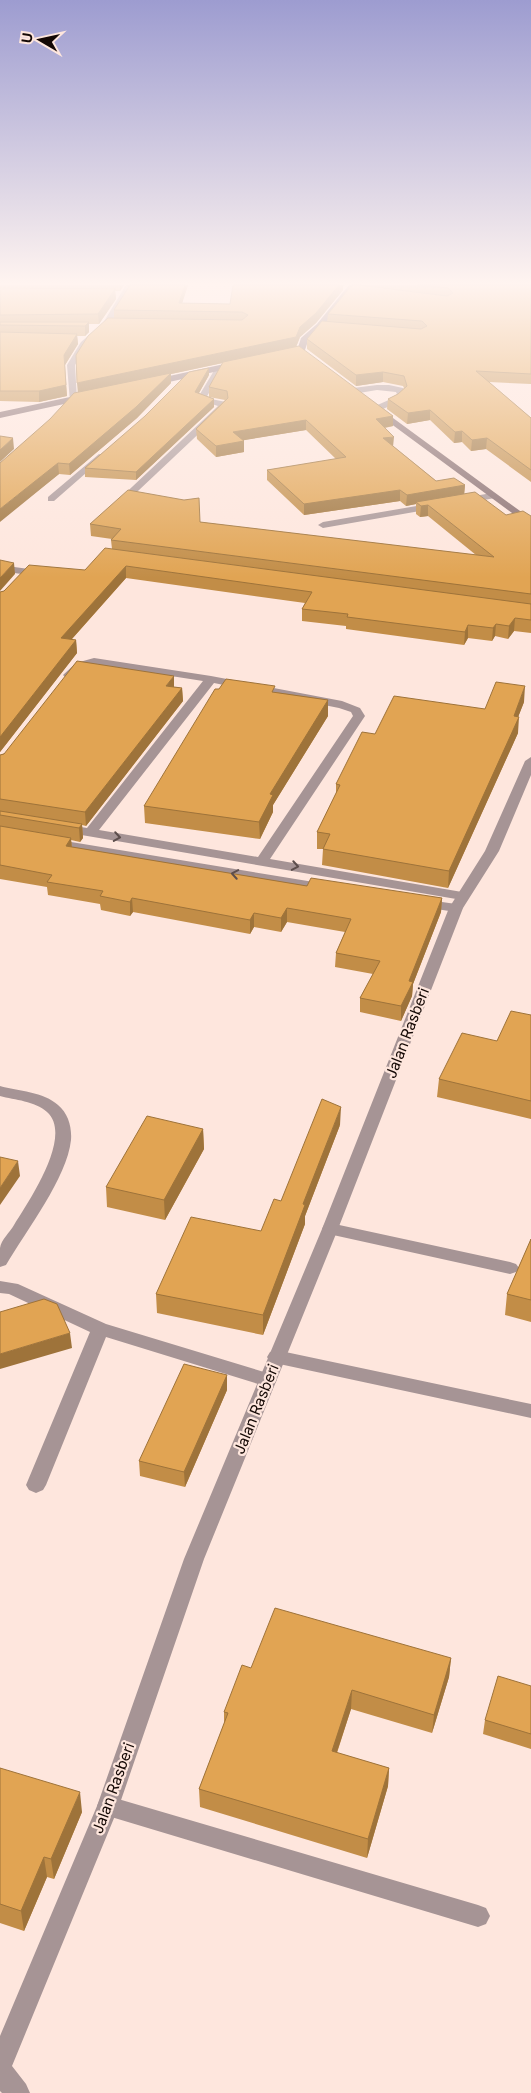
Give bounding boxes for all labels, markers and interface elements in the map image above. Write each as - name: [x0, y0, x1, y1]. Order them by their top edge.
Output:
- north arrow: [15, 15, 65, 65]
- text: U: [17, 31, 36, 44]
- one-way arrow: [113, 831, 122, 841]
- one-way arrow: [290, 861, 299, 871]
- one-way arrow: [231, 869, 240, 879]
- street label: Jalan Rasberi: [381, 985, 433, 1081]
- street label: Jalan Rasberi: [229, 1361, 283, 1457]
- street label: Jalan Rasberi: [88, 1740, 138, 1836]

